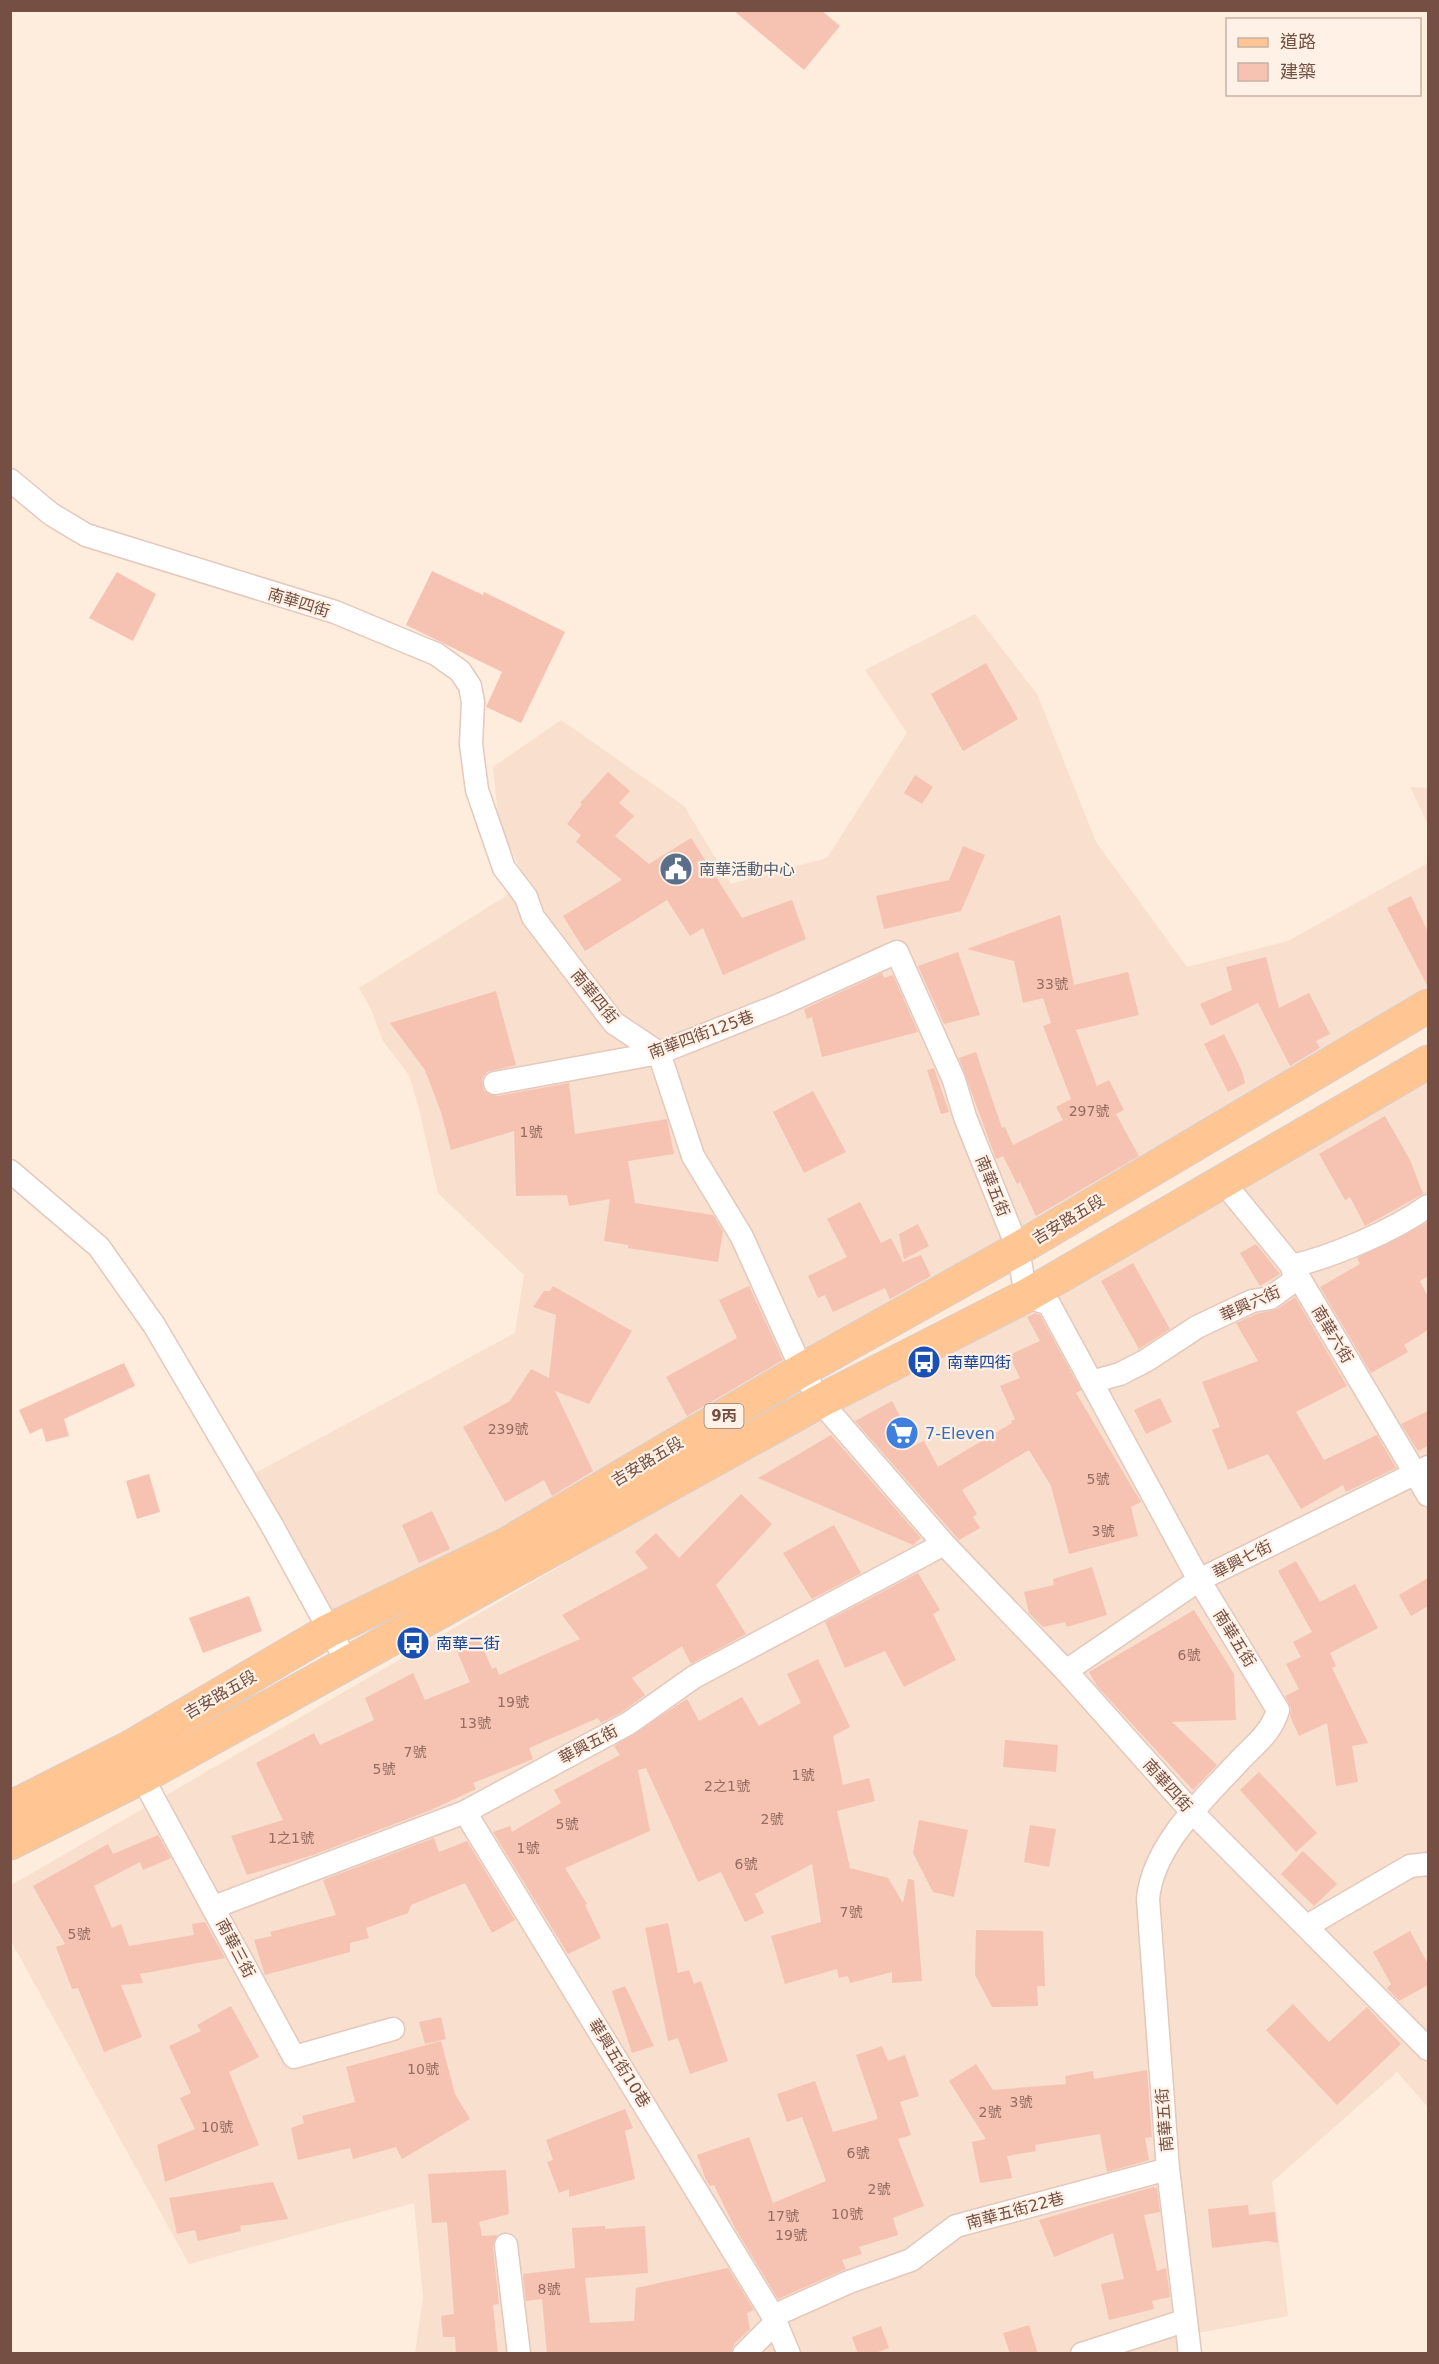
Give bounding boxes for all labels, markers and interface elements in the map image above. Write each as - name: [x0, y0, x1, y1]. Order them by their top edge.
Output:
- legend: [1226, 18, 1421, 96]
- text: 道路: [1280, 31, 1316, 52]
- text: 建築: [1280, 61, 1316, 82]
- street label: 南華四街: [265, 584, 332, 621]
- public building icon: 南華活動中心: [658, 851, 694, 887]
- place label: 南華活動中心: [699, 860, 795, 879]
- street label: 南華四街: [567, 965, 622, 1027]
- house number: 33號: [1036, 976, 1068, 992]
- street label: 南華四街125巷: [646, 1007, 756, 1062]
- house number: 297號: [1069, 1103, 1109, 1119]
- house number: 1號: [520, 1124, 542, 1140]
- street label: 南華五街: [972, 1153, 1013, 1219]
- street label: 吉安路五段: [1029, 1191, 1107, 1248]
- street label: 華興六街: [1217, 1282, 1283, 1325]
- street label: 南華六街: [1308, 1302, 1357, 1367]
- bus stop icon: 南華四街: [906, 1344, 942, 1380]
- place label: 南華四街: [947, 1353, 1011, 1372]
- road number: 9丙: [704, 1404, 744, 1428]
- supermarket icon: 7-Eleven: [884, 1415, 920, 1451]
- house number: 239號: [488, 1421, 528, 1437]
- place label: 7-Eleven: [925, 1424, 995, 1443]
- street label: 吉安路五段: [608, 1433, 686, 1490]
- house number: 5號: [1087, 1471, 1109, 1487]
- house number: 3號: [1092, 1523, 1114, 1539]
- street label: 華興七街: [1209, 1536, 1275, 1582]
- street label: 南華五街: [1210, 1606, 1260, 1670]
- bus stop icon: 南華二街: [395, 1625, 431, 1661]
- place label: 南華二街: [436, 1634, 500, 1653]
- house number: 6號: [1178, 1647, 1200, 1663]
- street label: 吉安路五段: [181, 1666, 260, 1723]
- house number: 19號: [497, 1694, 529, 1710]
- house number: 13號: [459, 1715, 491, 1731]
- street label: 華興五街: [556, 1721, 621, 1768]
- house number: 7號: [404, 1744, 426, 1760]
- street label: 南華四街: [1139, 1755, 1196, 1815]
- house number: 5號: [373, 1761, 395, 1777]
- house number: 1號: [792, 1767, 814, 1783]
- house number: 2之1號: [704, 1778, 750, 1794]
- house number: 2號: [761, 1811, 783, 1827]
- house number: 5號: [556, 1816, 578, 1832]
- house number: 1之1號: [268, 1830, 314, 1846]
- house number: 1號: [517, 1840, 539, 1856]
- house number: 6號: [735, 1856, 757, 1872]
- house number: 7號: [840, 1904, 862, 1920]
- street label: 南華三街: [212, 1916, 259, 1981]
- house number: 5號: [68, 1926, 90, 1942]
- street label: 華興五街10巷: [585, 2016, 654, 2111]
- house number: 10號: [407, 2061, 439, 2077]
- street label: 南華五街: [1152, 2087, 1177, 2153]
- house number: 3號: [1010, 2094, 1032, 2110]
- house number: 2號: [979, 2104, 1001, 2120]
- house number: 10號: [201, 2119, 233, 2135]
- house number: 6號: [847, 2145, 869, 2161]
- house number: 2號: [868, 2181, 890, 2197]
- street label: 南華五街22巷: [964, 2188, 1066, 2233]
- house number: 10號: [831, 2206, 863, 2222]
- house number: 17號: [767, 2208, 799, 2224]
- house number: 19號: [775, 2227, 807, 2243]
- house number: 8號: [538, 2281, 560, 2297]

